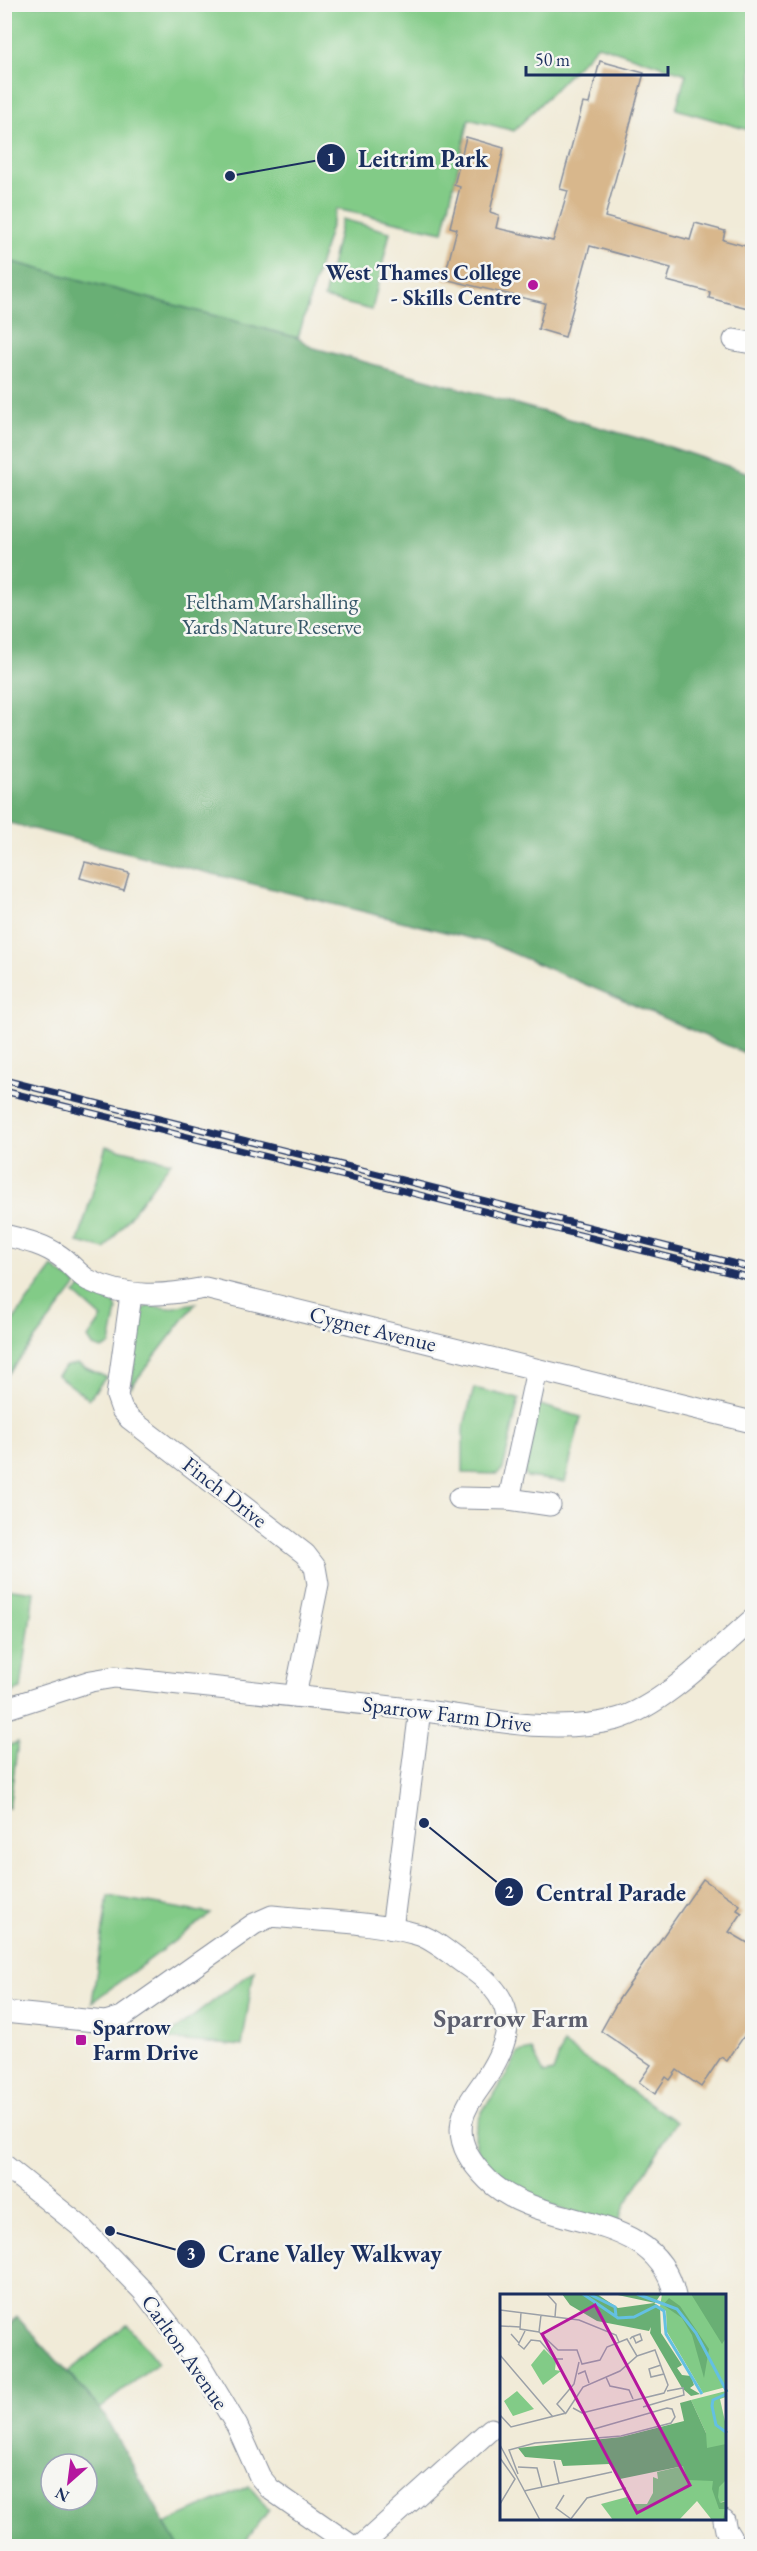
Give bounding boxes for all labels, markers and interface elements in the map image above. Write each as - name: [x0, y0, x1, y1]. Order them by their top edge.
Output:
- scale bar: [526, 39, 668, 77]
- text: 50 m: [535, 48, 570, 71]
- callout: Leitrim Park: [316, 137, 500, 179]
- text: Leitrim Park: [358, 143, 489, 174]
- text: 1: [326, 147, 336, 170]
- place label: West Thames College - Skills Centre: [326, 258, 521, 312]
- marker: West Thames College - Skills Centre: [526, 278, 540, 292]
- park label: Feltham Marshalling Yards Nature Reserve: [182, 587, 362, 641]
- street label: Cygnet Avenue: [307, 1299, 440, 1359]
- street label: Finch Drive: [177, 1450, 274, 1534]
- street label: Sparrow Farm Drive: [361, 1689, 534, 1739]
- callout: Central Parade: [494, 1871, 698, 1913]
- text: Central Parade: [536, 1877, 686, 1908]
- text: 2: [504, 1880, 514, 1903]
- district label: Sparrow Farm: [434, 2001, 588, 2035]
- place label: Sparrow Farm Drive: [93, 2013, 198, 2067]
- marker: Sparrow Farm Drive: [74, 2033, 88, 2047]
- callout: Crane Valley Walkway: [176, 2233, 453, 2275]
- text: Crane Valley Walkway: [218, 2238, 442, 2270]
- text: 3: [186, 2242, 196, 2265]
- street label: Carlton Avenue: [135, 2289, 236, 2416]
- inset map: [500, 2294, 727, 2521]
- north arrow: [39, 2452, 99, 2512]
- text: N: [52, 2482, 73, 2507]

